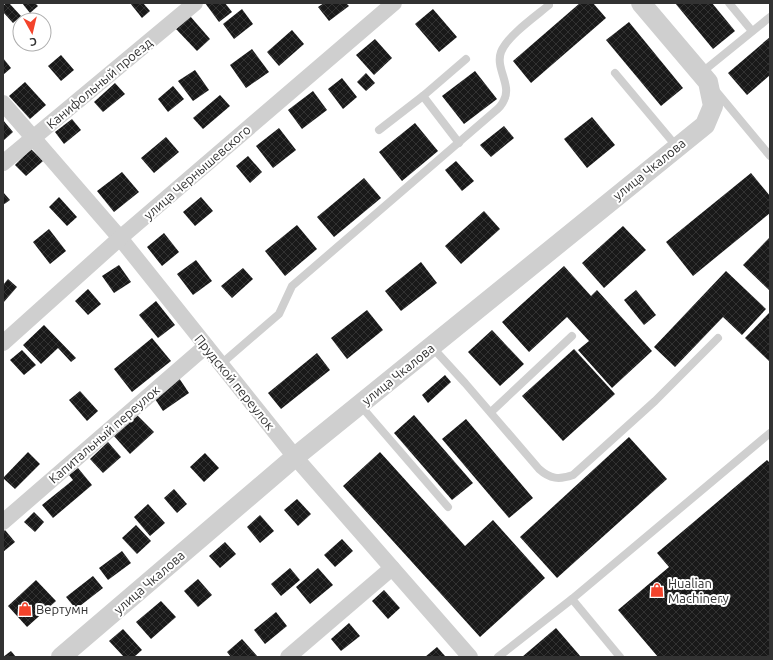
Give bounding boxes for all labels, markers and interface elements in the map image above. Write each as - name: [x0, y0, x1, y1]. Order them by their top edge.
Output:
- north arrow: [12, 12, 52, 52]
- text: С: [29, 35, 38, 48]
- street label: Канифольный проезд: [43, 35, 155, 131]
- street label: улица Чернышевского: [141, 122, 253, 222]
- street label: улица Чкалова: [610, 136, 688, 202]
- street label: Прудской переулок: [192, 332, 278, 433]
- street label: улица Чкалова: [359, 341, 437, 407]
- street label: Капитальный переулок: [46, 382, 162, 486]
- street label: улица Чкалова: [111, 548, 187, 616]
- place label: Hualian Machinery: [668, 576, 729, 605]
- shop icon: Hualian Machinery: [649, 582, 665, 598]
- shop icon: Вертумн: [17, 601, 33, 617]
- place label: Вертумн: [36, 602, 88, 616]

